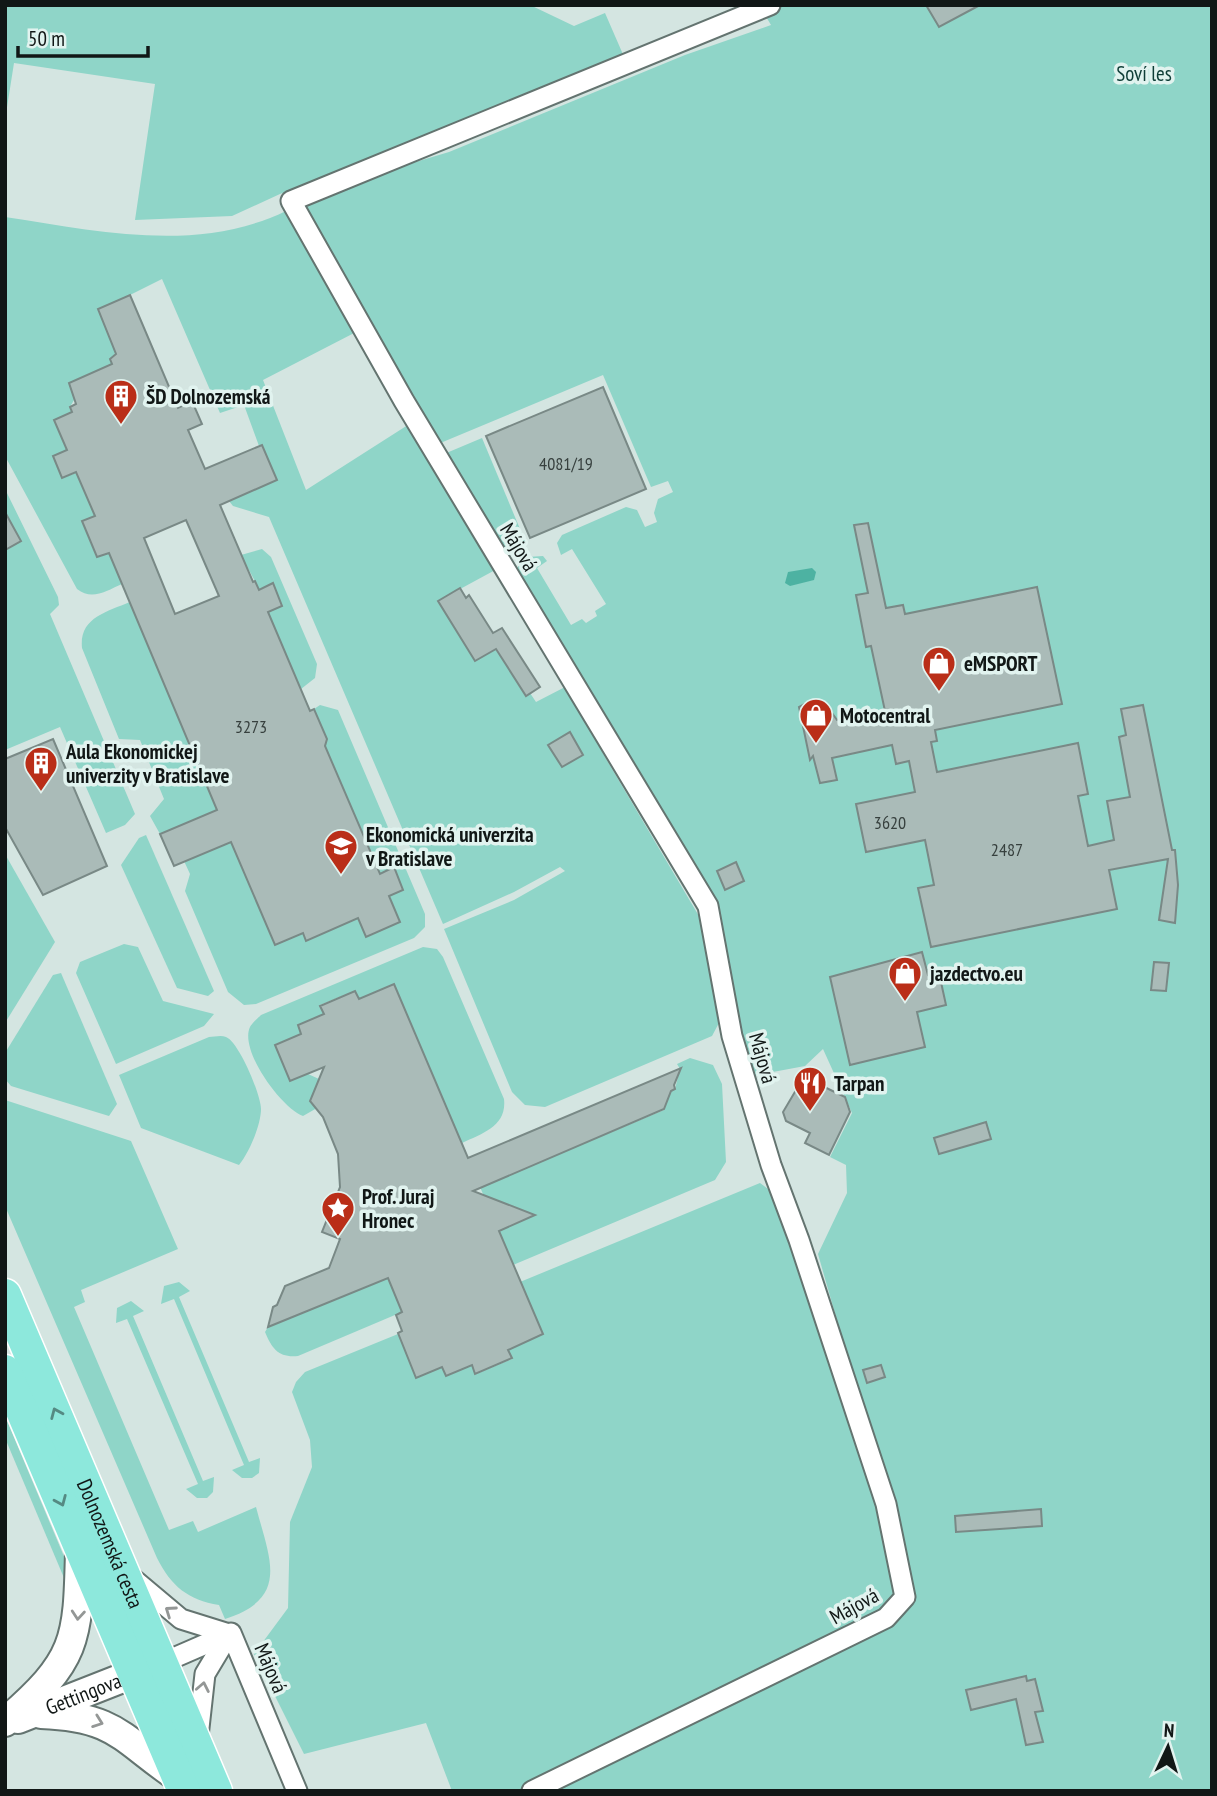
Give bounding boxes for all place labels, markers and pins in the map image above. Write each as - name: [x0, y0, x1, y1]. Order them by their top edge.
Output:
- building icon: ŠD Dolnozemská: [102, 377, 140, 426]
- place label: ŠD Dolnozemská: [146, 383, 271, 410]
- shop icon: eMSPORT: [920, 644, 958, 693]
- place label: eMSPORT: [964, 650, 1037, 677]
- shop icon: Motocentral: [797, 696, 835, 745]
- place label: Motocentral: [840, 702, 931, 729]
- place label: Aula Ekonomickej univerzity v Bratislave: [65, 738, 229, 789]
- building icon: Aula Ekonomickej univerzity v Bratislave: [22, 744, 60, 793]
- place label: Ekonomická univerzita v Bratislave: [365, 821, 534, 872]
- school or university icon: Ekonomická univerzita v Bratislave: [322, 827, 360, 876]
- shop icon: jazdectvo.eu: [886, 954, 924, 1003]
- place label: jazdectvo.eu: [929, 960, 1023, 987]
- restaurant icon: Tarpan: [791, 1064, 829, 1113]
- place label: Tarpan: [834, 1070, 884, 1097]
- place label: Prof. Juraj Hronec: [362, 1183, 435, 1234]
- place icon: Prof. Juraj Hronec: [319, 1189, 357, 1238]

